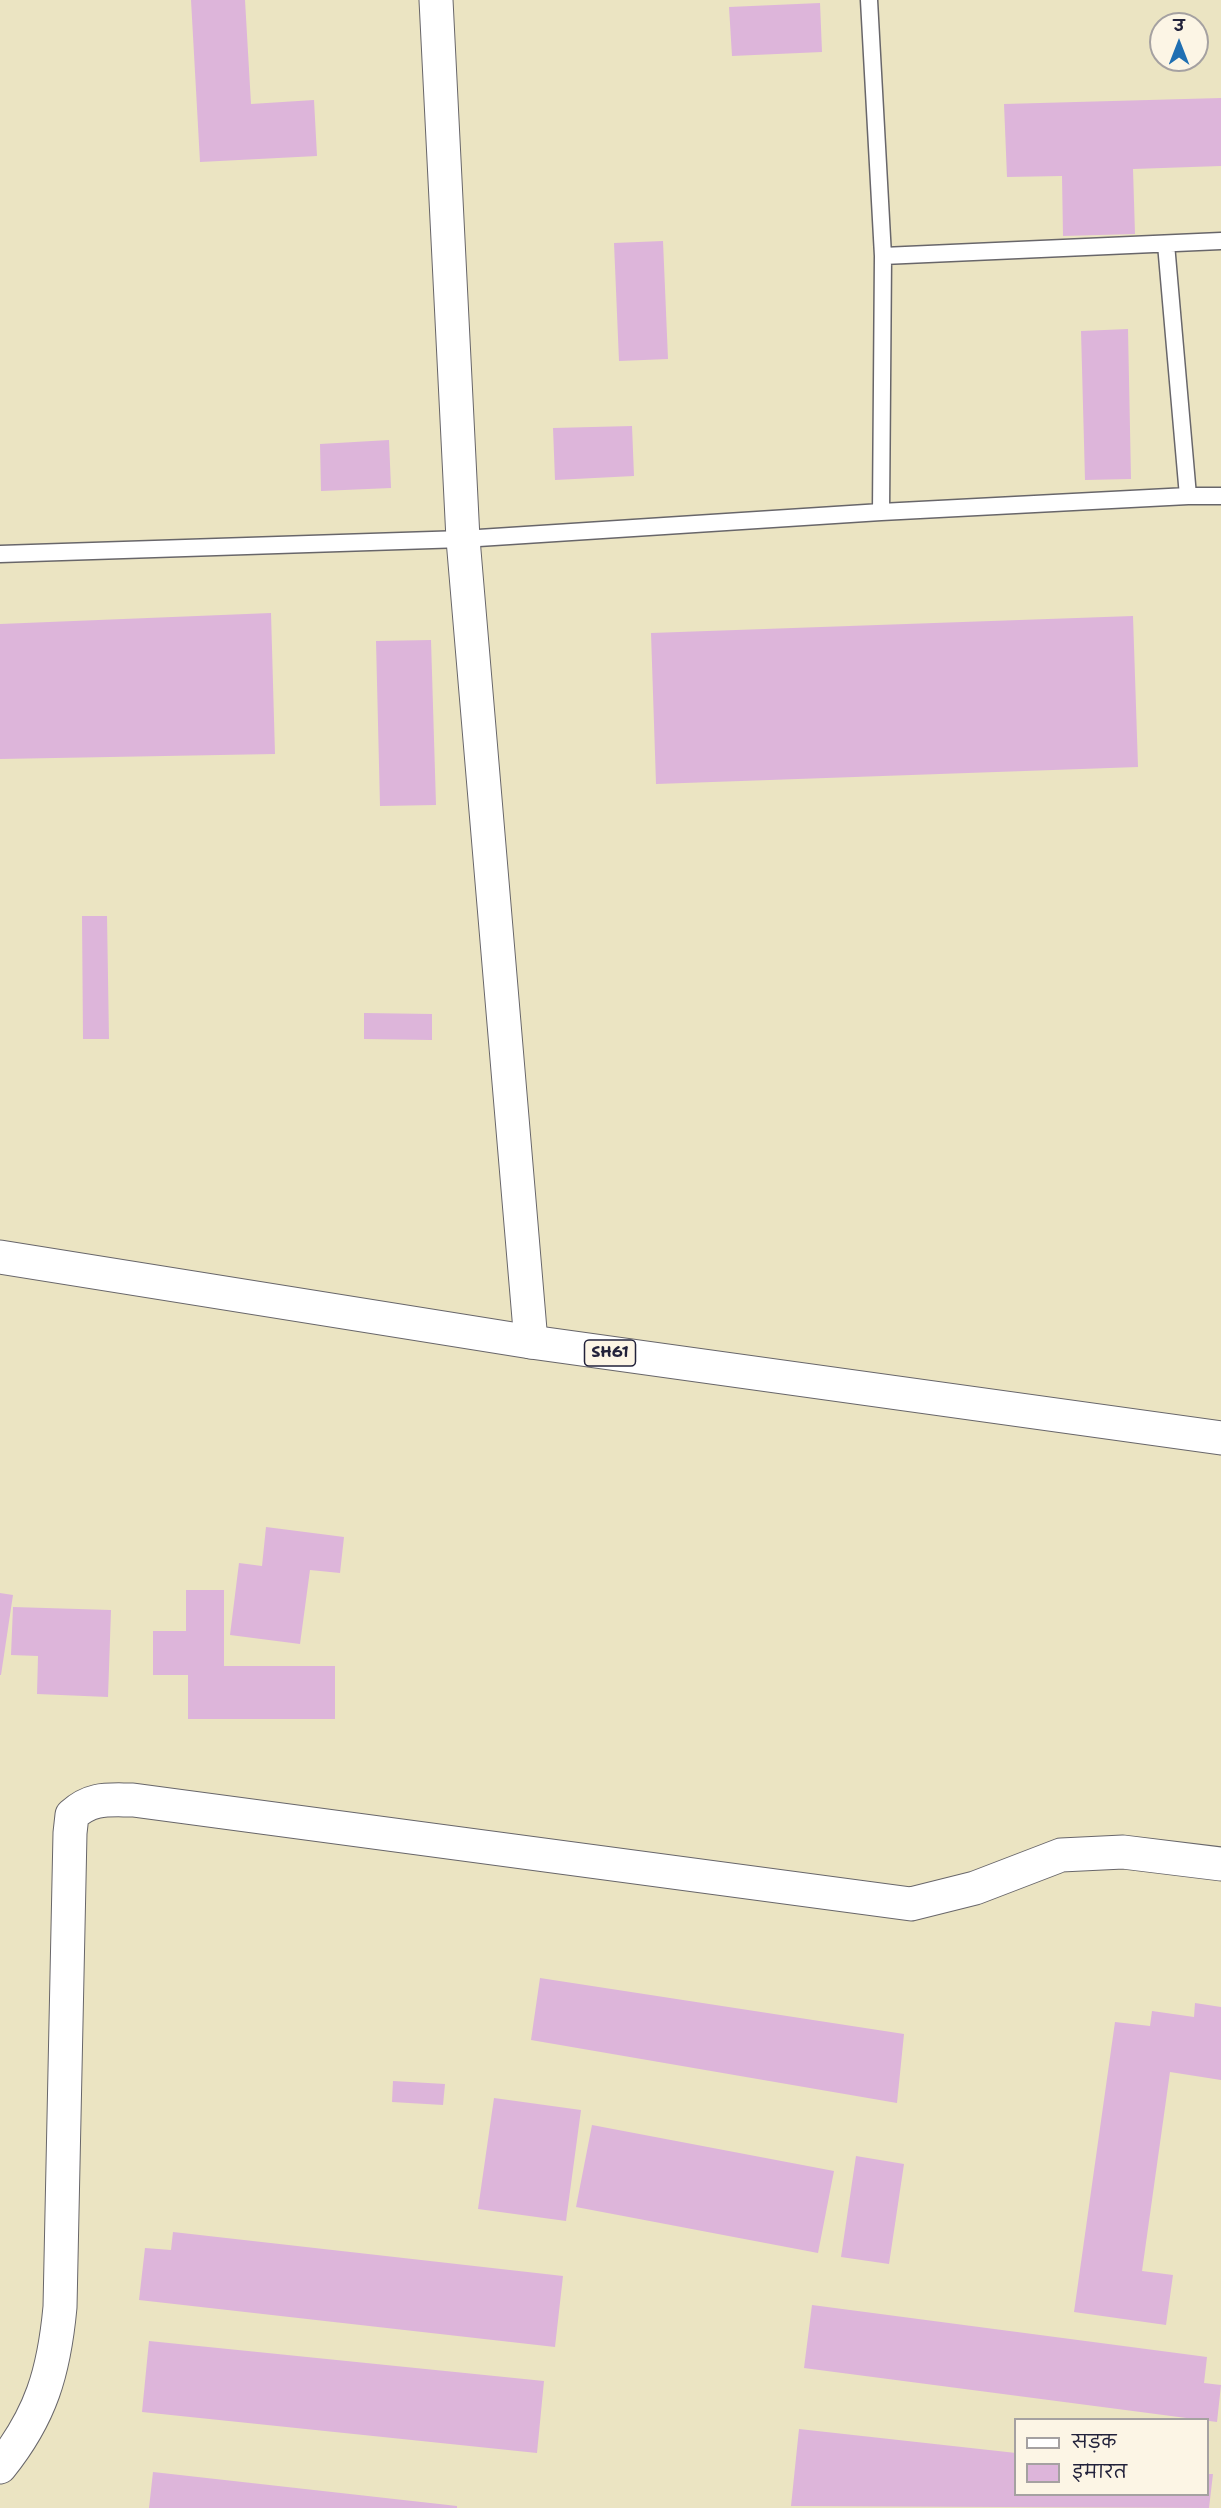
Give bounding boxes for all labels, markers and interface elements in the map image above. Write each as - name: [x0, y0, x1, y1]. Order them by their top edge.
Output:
- north arrow: [1149, 12, 1209, 72]
- text: उ: [1174, 15, 1184, 36]
- road number: SH61: [584, 1340, 636, 1366]
- legend: [1014, 2418, 1209, 2496]
- text: सड़क: [1072, 2430, 1116, 2454]
- text: इमारत: [1072, 2460, 1127, 2484]

